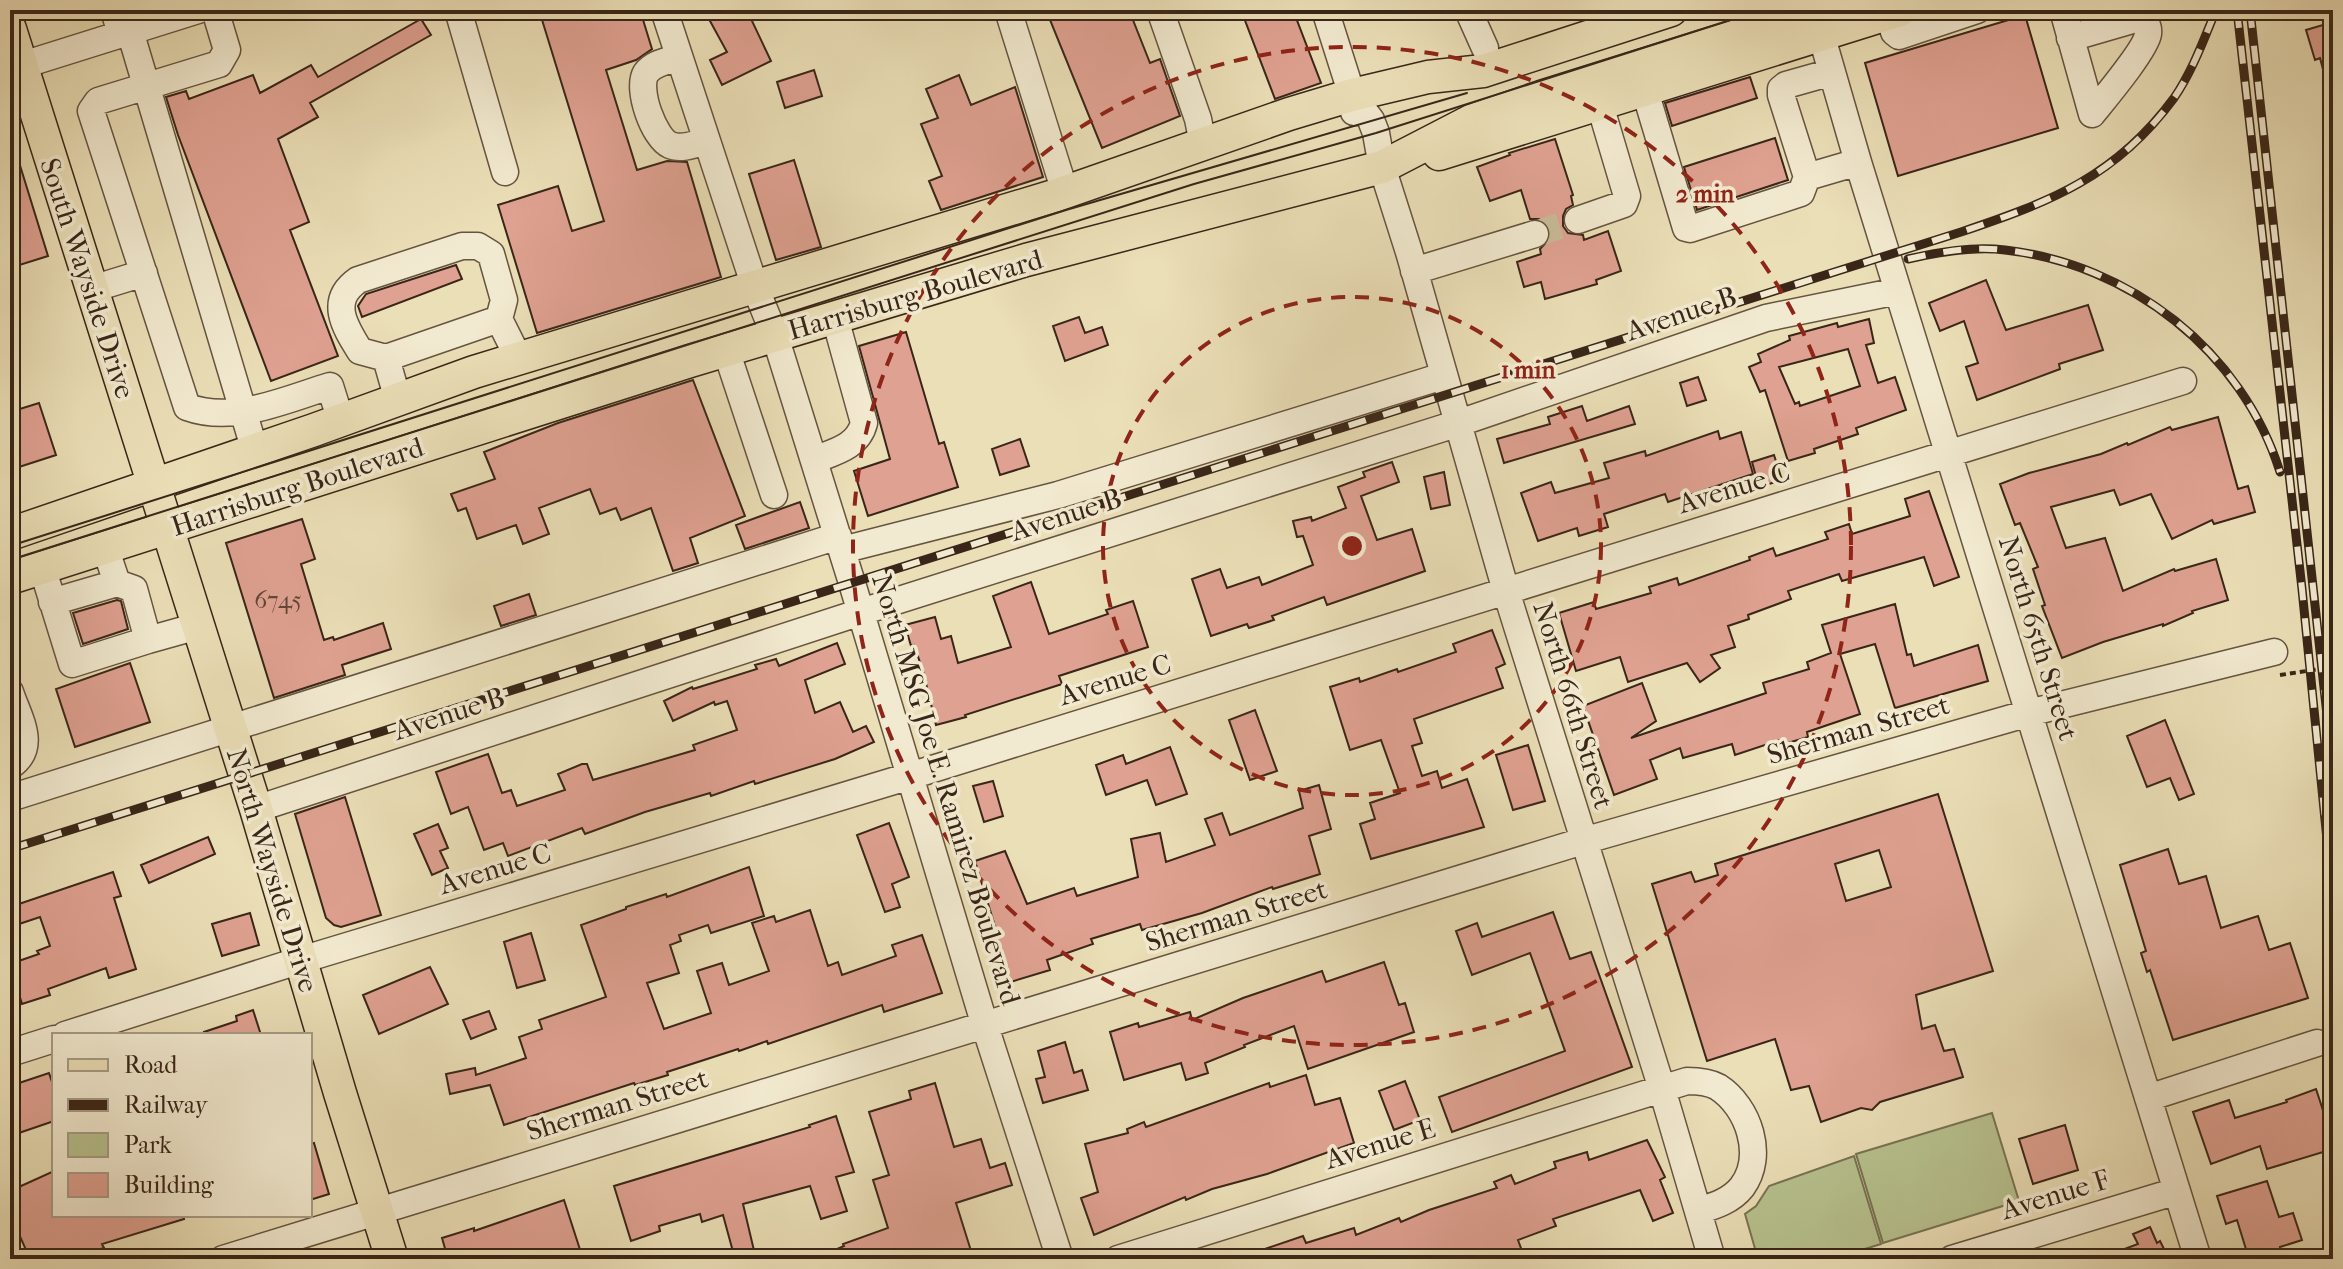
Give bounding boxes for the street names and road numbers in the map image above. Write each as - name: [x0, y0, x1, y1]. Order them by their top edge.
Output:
- street label: South Wayside Drive: [33, 154, 142, 403]
- street label: Harrisburg Boulevard: [784, 242, 1047, 347]
- street label: Avenue B: [1621, 279, 1741, 348]
- street label: Harrisburg Boulevard: [167, 430, 428, 543]
- street label: Avenue C: [1673, 455, 1794, 520]
- street label: Avenue B: [1006, 481, 1126, 548]
- street label: North 65th Street: [1992, 532, 2085, 744]
- street label: North MSG Joe E. Ramirez Boulevard: [865, 570, 1028, 1009]
- street label: North 66th Street: [1526, 598, 1621, 813]
- street label: Avenue C: [1054, 647, 1175, 712]
- street label: Avenue B: [389, 680, 509, 747]
- street label: Sherman Street: [1763, 688, 1953, 771]
- street label: North Wayside Drive: [220, 744, 325, 996]
- street label: Avenue C: [434, 836, 555, 901]
- street label: Sherman Street: [1141, 872, 1331, 959]
- street label: Sherman Street: [522, 1061, 712, 1148]
- street label: Avenue E: [1320, 1111, 1439, 1176]
- street label: Avenue F: [1996, 1162, 2113, 1227]

